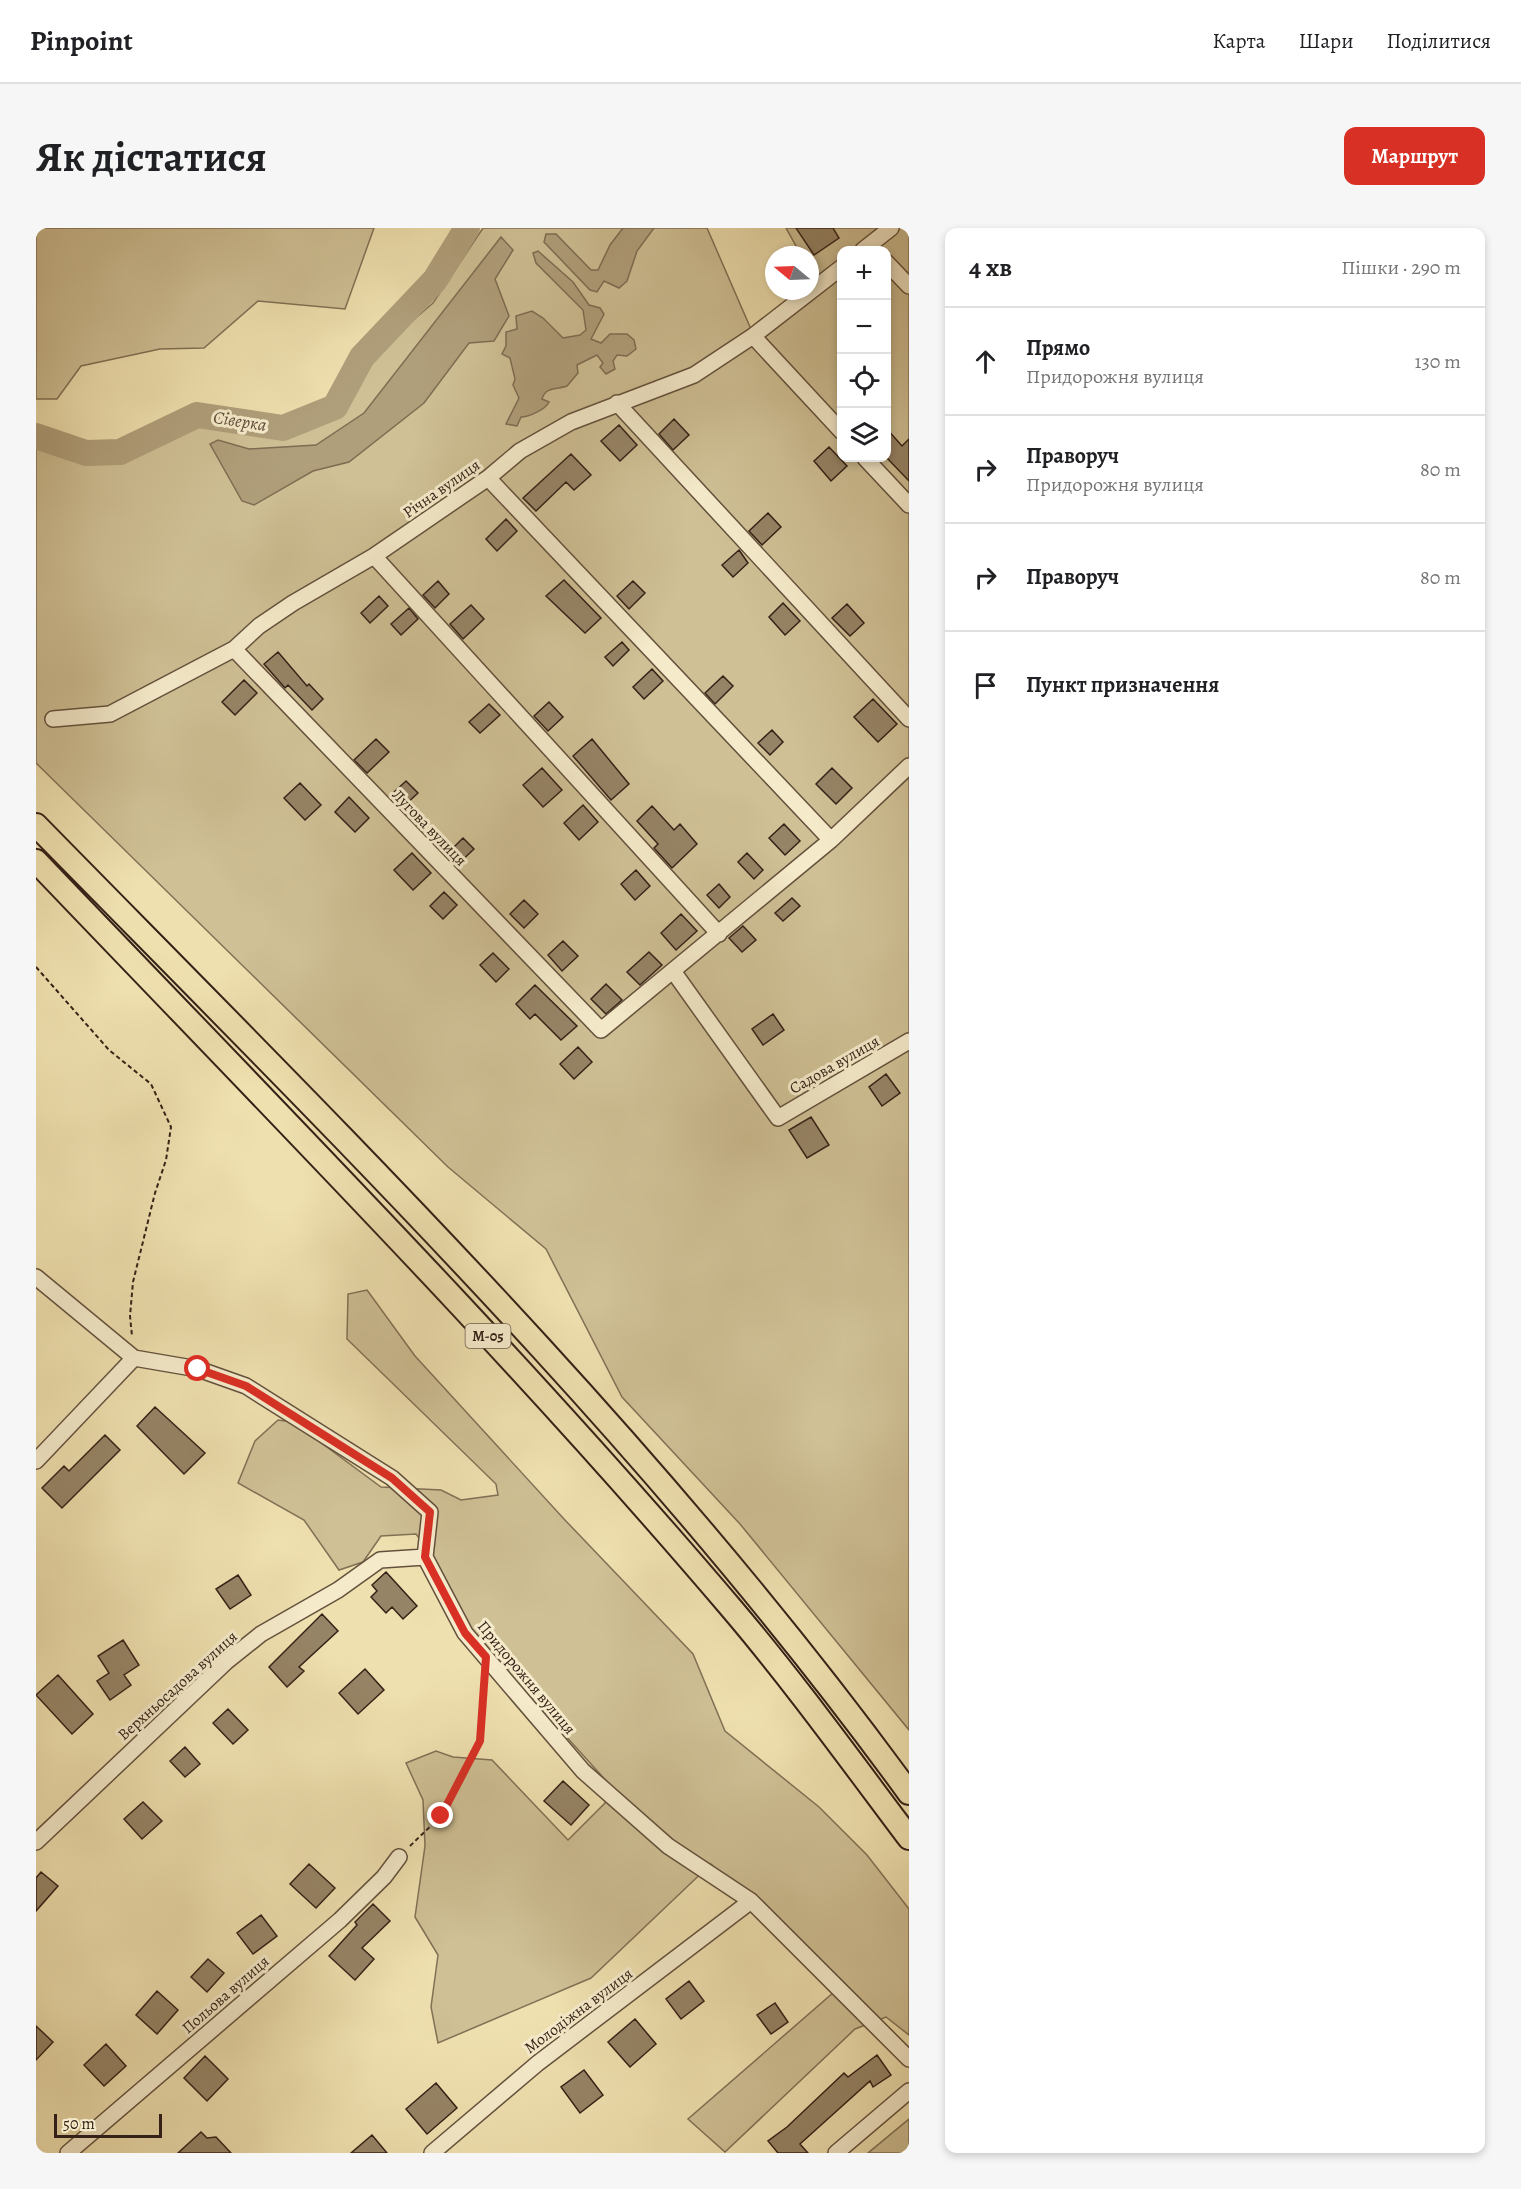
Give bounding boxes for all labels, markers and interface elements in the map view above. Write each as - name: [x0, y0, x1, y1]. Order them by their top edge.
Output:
- text: Pinpoint: [30, 22, 133, 60]
- text: Карта: [1213, 27, 1265, 55]
- text: Шари: [1298, 27, 1353, 55]
- text: Поділитися: [1386, 27, 1491, 55]
- button: Маршрут: [1344, 127, 1485, 185]
- text: Як дістатися: [36, 128, 267, 185]
- north arrow: [765, 246, 819, 300]
- map controls: [837, 246, 891, 462]
- button: +: [837, 246, 891, 300]
- text: 4 хв: [969, 250, 1012, 285]
- text: Пішки · 290 m: [1341, 254, 1461, 281]
- button: −: [837, 300, 891, 354]
- text: Прямо: [1026, 333, 1090, 363]
- icon: ahead: [969, 345, 1002, 378]
- text: 130 m: [1415, 348, 1461, 375]
- button: locate: [837, 354, 891, 408]
- text: Придорожня вулиця: [1026, 363, 1204, 390]
- water label: Сіверка: [212, 405, 268, 437]
- button: layers: [837, 408, 891, 462]
- text: Праворуч: [1026, 441, 1119, 471]
- icon: right: [969, 453, 1002, 486]
- street label: Річна вулиця: [399, 454, 485, 523]
- text: 80 m: [1420, 456, 1461, 483]
- text: Придорожня вулиця: [1026, 471, 1204, 498]
- icon: right: [969, 561, 1002, 594]
- text: Праворуч: [1026, 562, 1119, 592]
- text: 80 m: [1420, 564, 1461, 591]
- icon: arrive: [969, 669, 1002, 702]
- text: Пункт призначення: [1026, 670, 1219, 700]
- street label: Лугова вулиця: [387, 784, 472, 871]
- street label: Садова вулиця: [786, 1030, 884, 1099]
- road number: М-05: [466, 1324, 510, 1348]
- route start: [184, 1355, 210, 1381]
- street label: Придорожня вулиця: [472, 1616, 581, 1739]
- street label: Верхньосадова вулиця: [113, 1626, 242, 1745]
- route end: [427, 1802, 453, 1828]
- street label: Польова вулиця: [177, 1950, 274, 2039]
- street label: Молодіжна вулиця: [520, 1963, 638, 2059]
- scale bar: [54, 2111, 162, 2138]
- text: 50 m: [63, 2113, 95, 2135]

